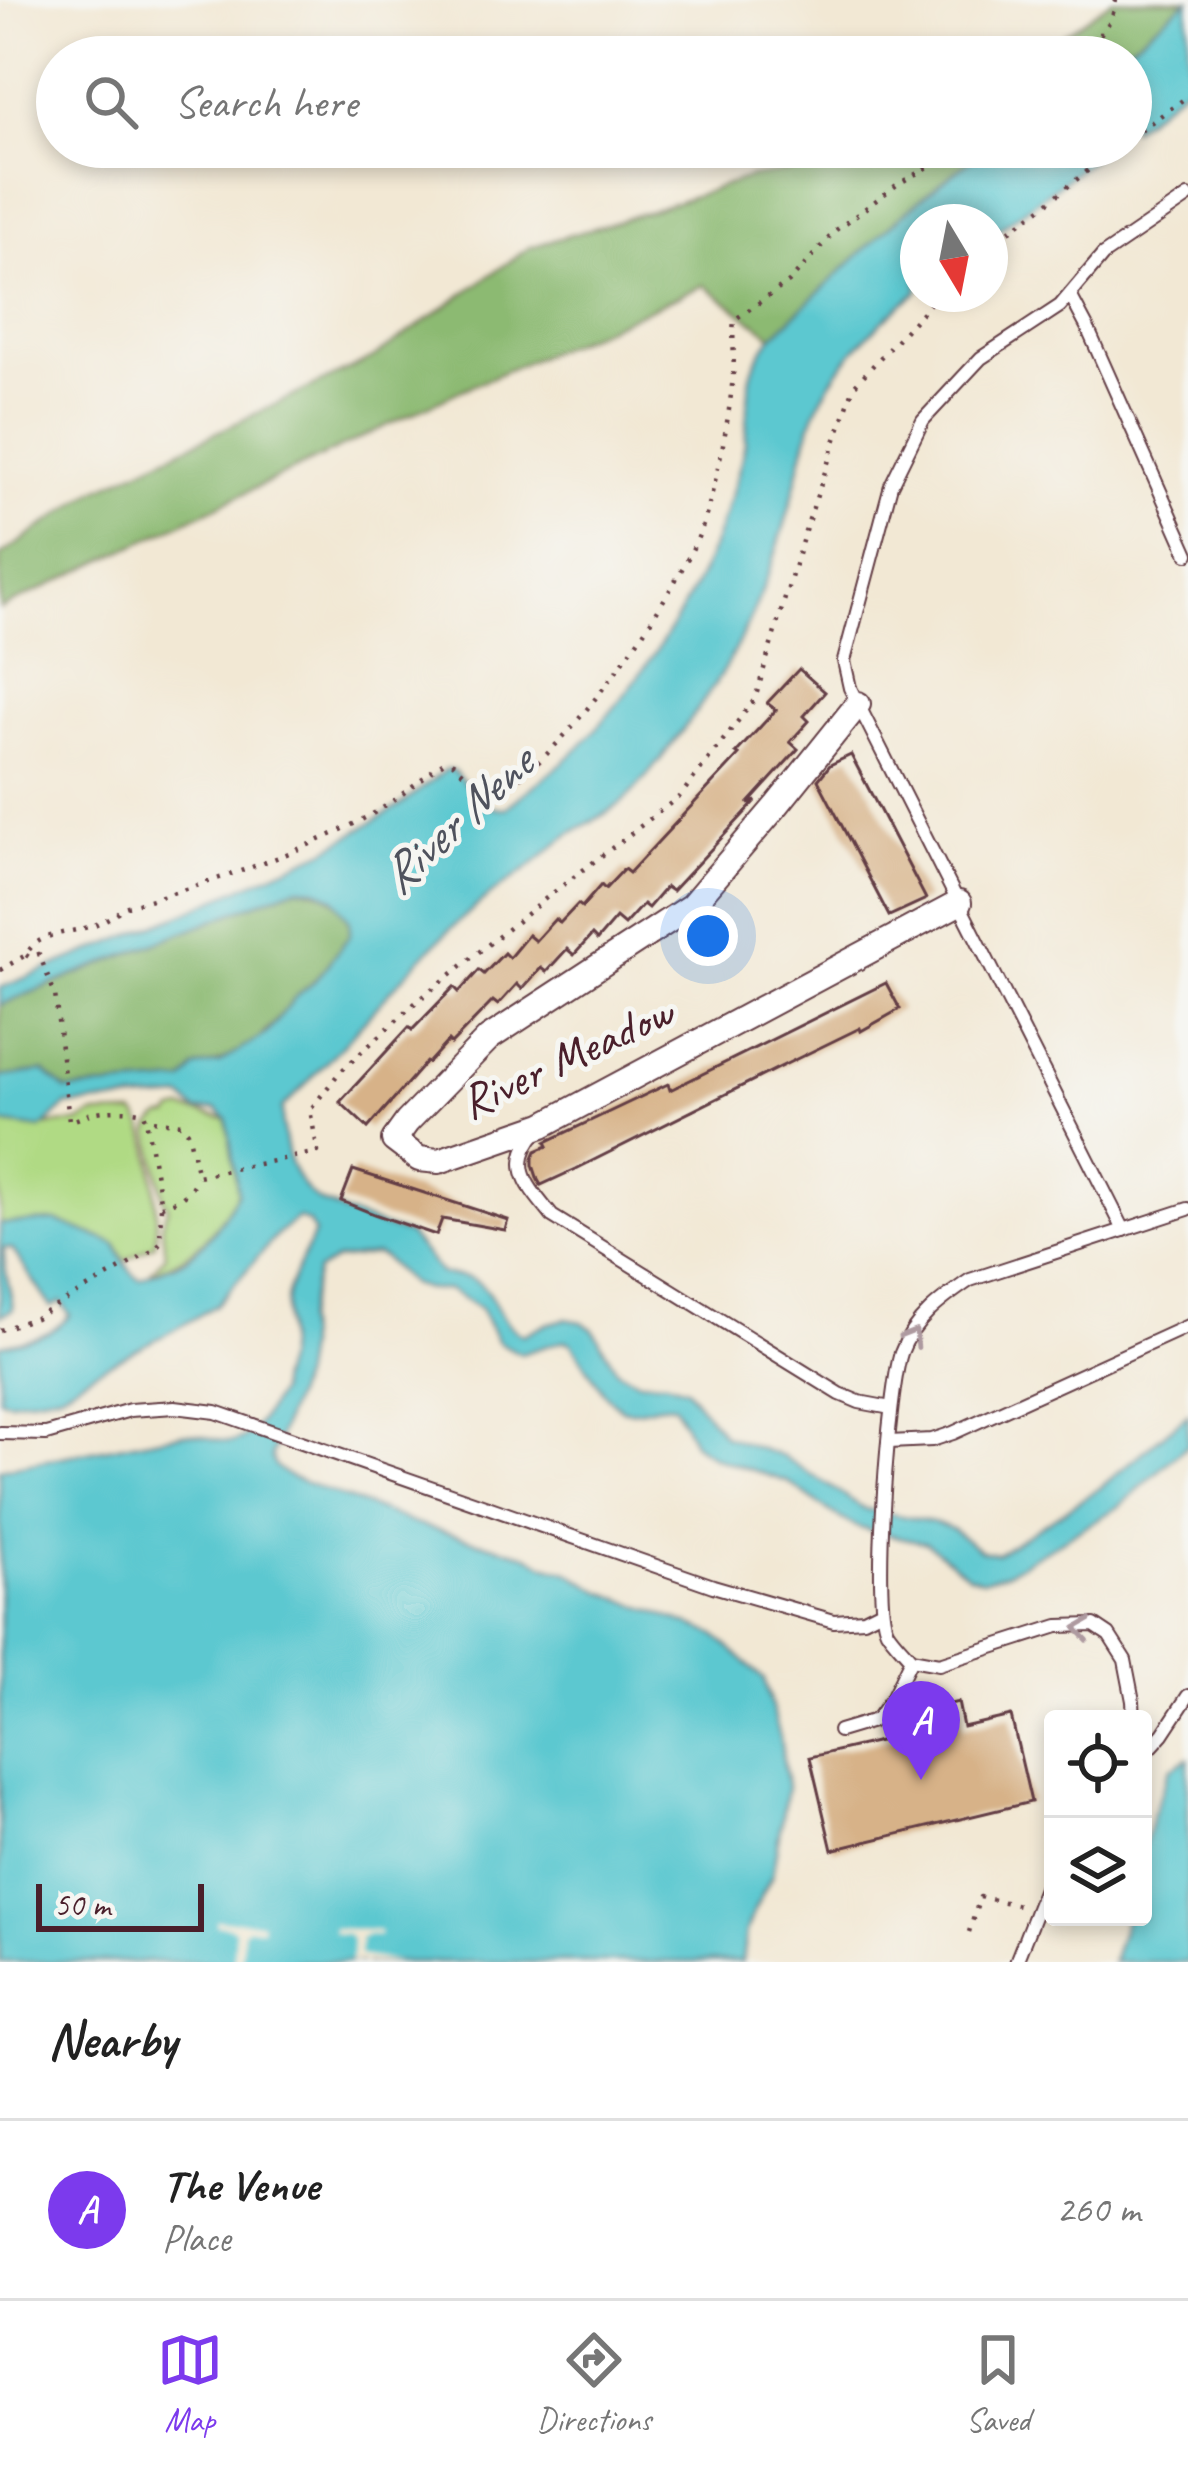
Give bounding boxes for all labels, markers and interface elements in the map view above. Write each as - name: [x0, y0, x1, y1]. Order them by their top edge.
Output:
- search box: [36, 36, 1152, 168]
- icon: search: [78, 69, 144, 135]
- text: Search here: [174, 74, 357, 131]
- north arrow: [900, 204, 1008, 312]
- water label: River Nene: [366, 728, 551, 907]
- your location: [678, 906, 738, 966]
- street label: River Meadow: [450, 980, 685, 1132]
- one-way arrow: [898, 1328, 920, 1350]
- one-way arrow: [1073, 1617, 1093, 1643]
- pin: A: [882, 1681, 960, 1780]
- map controls: [1044, 1710, 1152, 1926]
- button: locate: [1044, 1710, 1152, 1818]
- button: layers: [1044, 1818, 1152, 1926]
- scale bar: [36, 1878, 204, 1931]
- text: 50 m: [54, 1884, 110, 1926]
- text: Nearby: [48, 2008, 176, 2072]
- text: The Venue: [162, 2157, 319, 2214]
- text: A: [77, 2185, 97, 2234]
- text: 260 m: [1056, 2185, 1140, 2234]
- text: Place: [162, 2214, 230, 2263]
- tab: Map: [157, 2327, 223, 2441]
- tab: Directions: [537, 2327, 651, 2441]
- tab: Saved: [965, 2327, 1031, 2441]

